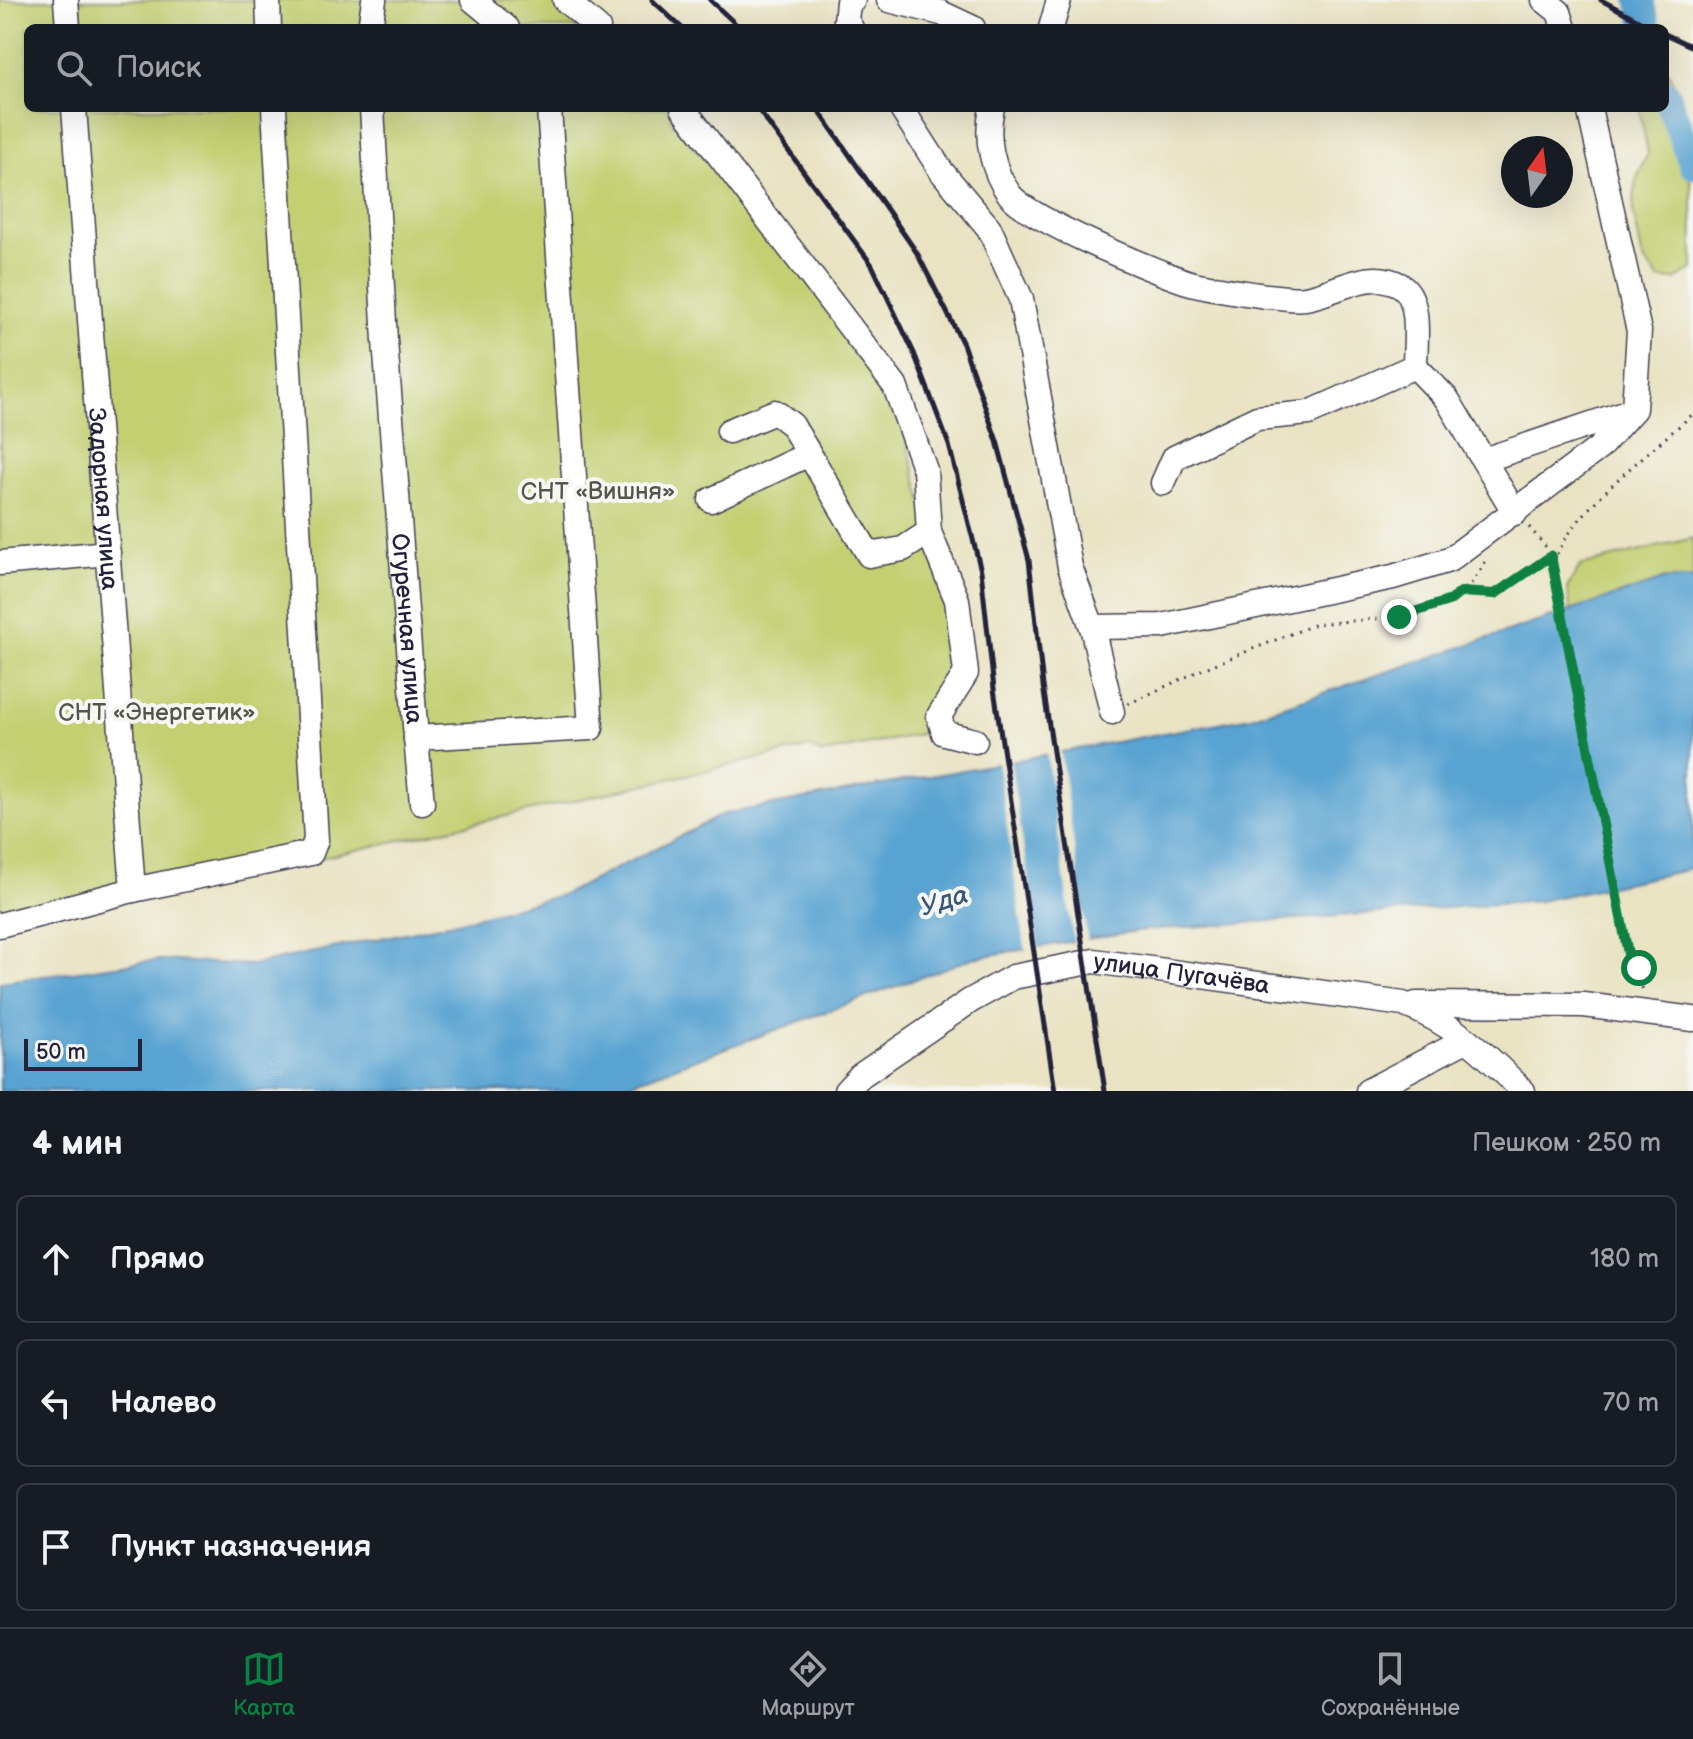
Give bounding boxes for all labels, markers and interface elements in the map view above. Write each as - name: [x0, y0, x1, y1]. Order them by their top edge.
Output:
- search box: [24, 24, 1669, 112]
- icon: search: [52, 46, 96, 90]
- text: Поиск: [116, 50, 202, 86]
- north arrow: [1501, 136, 1573, 208]
- street label: Задорная улица: [82, 407, 124, 591]
- park label: СНТ «Вишня»: [521, 477, 675, 506]
- street label: Огуречная улица: [385, 532, 429, 725]
- route end: [1381, 599, 1417, 635]
- park label: СНТ «Энергетик»: [58, 698, 256, 727]
- water label: Уда: [917, 880, 972, 923]
- street label: улица Пугачёва: [1092, 947, 1271, 1000]
- route start: [1621, 950, 1657, 986]
- scale bar: [24, 1035, 142, 1071]
- text: 50 m: [36, 1039, 86, 1066]
- text: 4 мин: [32, 1123, 123, 1164]
- text: Пешком · 250 m: [1472, 1128, 1661, 1159]
- icon: ahead: [34, 1237, 78, 1281]
- text: Прямо: [110, 1241, 204, 1277]
- text: 180 m: [1590, 1244, 1659, 1275]
- icon: left: [34, 1381, 78, 1425]
- text: Налево: [110, 1385, 216, 1421]
- text: 70 m: [1602, 1388, 1659, 1419]
- icon: arrive: [34, 1525, 78, 1569]
- text: Пункт назначения: [110, 1529, 371, 1565]
- tab: Карта: [233, 1647, 295, 1722]
- tab: Маршрут: [761, 1647, 855, 1722]
- tab: Сохранённые: [1321, 1647, 1460, 1722]

